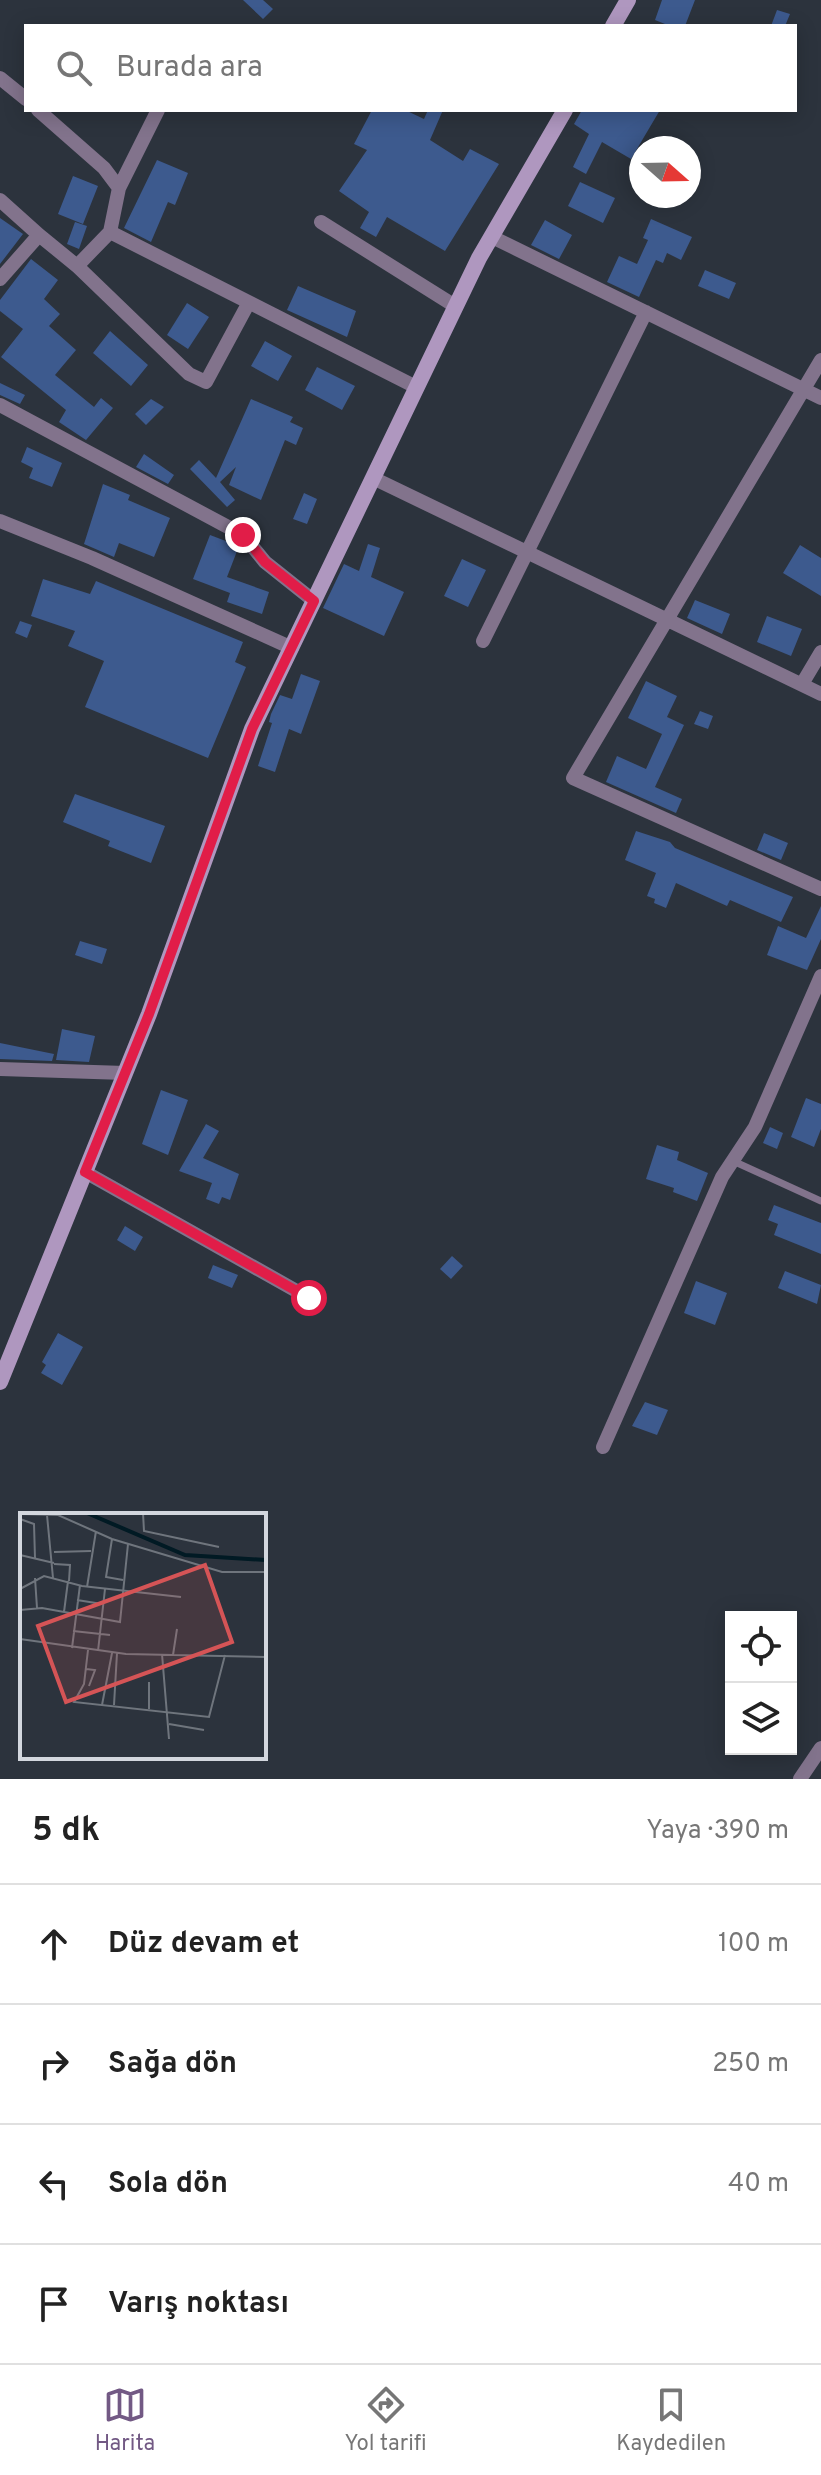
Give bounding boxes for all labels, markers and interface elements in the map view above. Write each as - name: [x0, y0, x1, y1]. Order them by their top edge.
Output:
- search box: [24, 24, 797, 112]
- icon: search: [52, 46, 96, 90]
- text: Burada ara: [116, 50, 263, 87]
- north arrow: [629, 136, 701, 208]
- route end: [225, 517, 261, 553]
- route start: [291, 1280, 327, 1316]
- inset map: [20, 1513, 266, 1759]
- map controls: [725, 1611, 797, 1755]
- button: locate: [725, 1611, 797, 1683]
- button: layers: [725, 1683, 797, 1755]
- text: 5 dk: [32, 1810, 100, 1853]
- text: Yaya · 390 m: [646, 1815, 789, 1848]
- icon: ahead: [32, 1922, 76, 1966]
- text: Düz devam et: [108, 1926, 299, 1963]
- text: 100 m: [718, 1928, 789, 1961]
- icon: right: [32, 2042, 76, 2086]
- text: Sağa dön: [108, 2046, 237, 2083]
- text: 250 m: [712, 2048, 789, 2081]
- icon: left: [32, 2162, 76, 2206]
- text: Sola dön: [108, 2166, 228, 2203]
- text: 40 m: [728, 2168, 789, 2201]
- icon: arrive: [32, 2282, 76, 2326]
- text: Varış noktası: [108, 2286, 289, 2323]
- tab: Harita: [95, 2383, 155, 2458]
- tab: Yol tarifi: [345, 2383, 427, 2458]
- tab: Kaydedilen: [616, 2383, 726, 2458]

